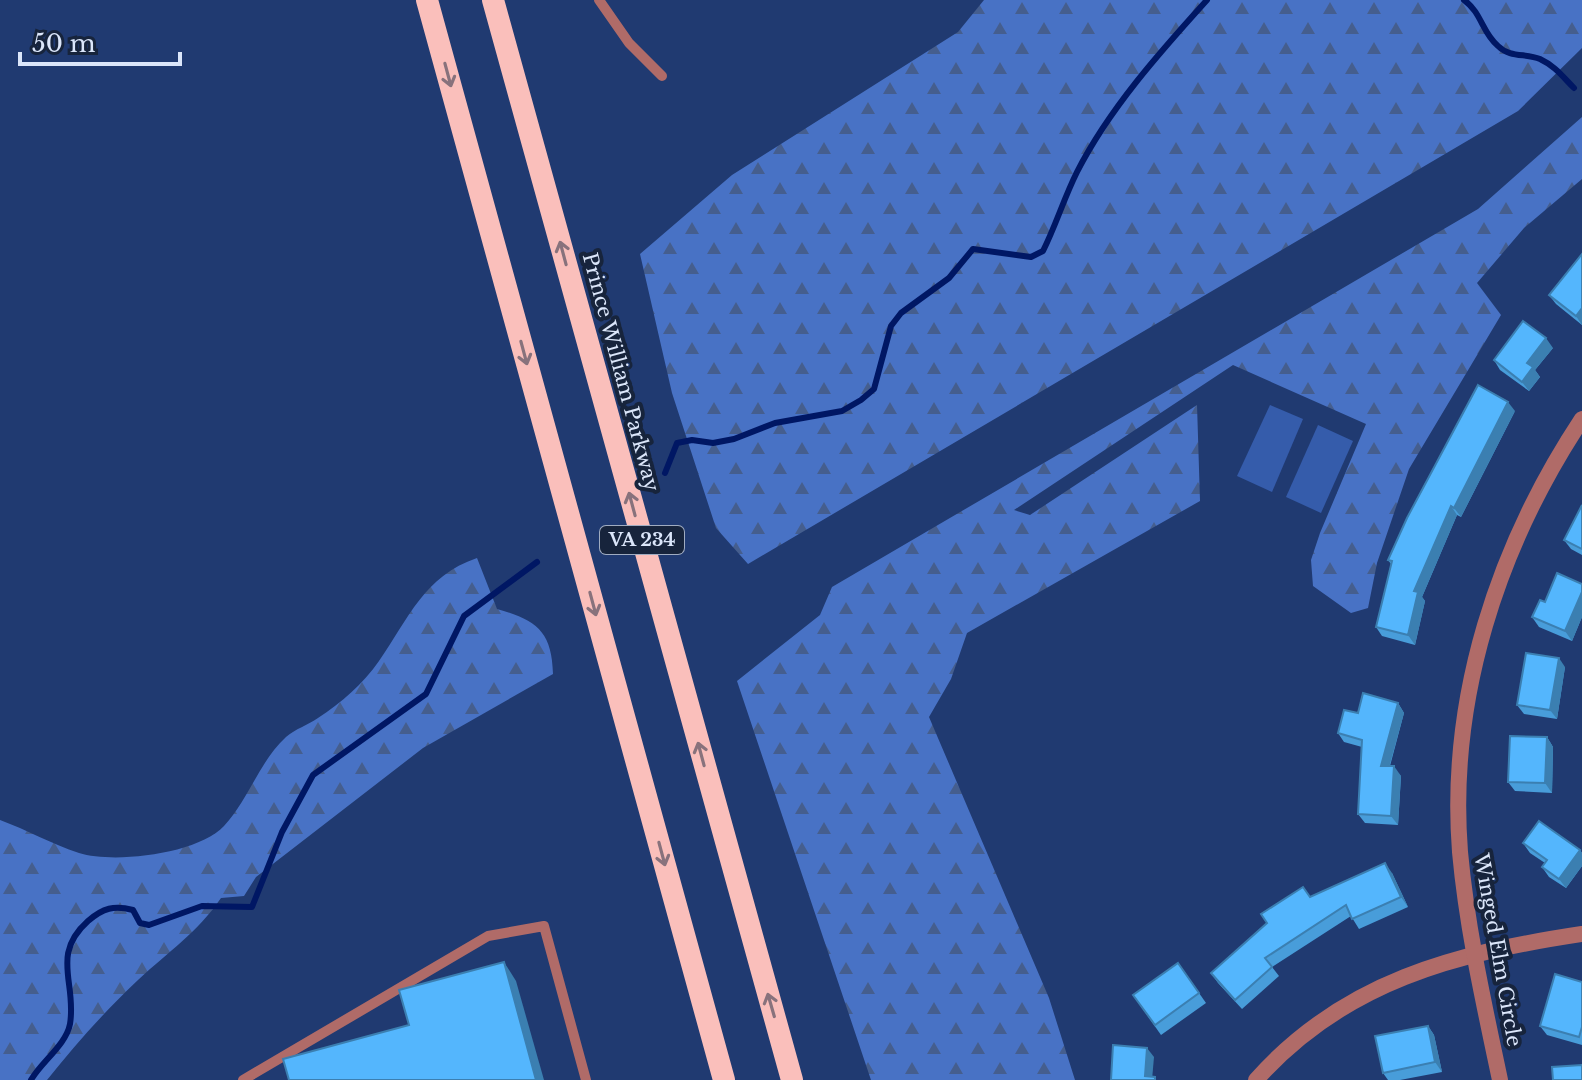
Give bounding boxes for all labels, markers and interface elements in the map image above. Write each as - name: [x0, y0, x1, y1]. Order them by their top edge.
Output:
- scale bar: [20, 16, 180, 66]
- text: 50 m: [32, 29, 96, 58]
- one-way arrow: [441, 62, 456, 88]
- one-way arrow: [555, 241, 570, 267]
- street label: Prince William Parkway: [578, 250, 664, 494]
- one-way arrow: [517, 339, 532, 365]
- one-way arrow: [624, 491, 639, 517]
- road number: VA 234: [600, 526, 684, 554]
- one-way arrow: [586, 590, 601, 616]
- one-way arrow: [693, 742, 708, 768]
- one-way arrow: [655, 841, 670, 867]
- street label: Winged Elm Circle: [1469, 851, 1527, 1048]
- one-way arrow: [763, 992, 778, 1018]

